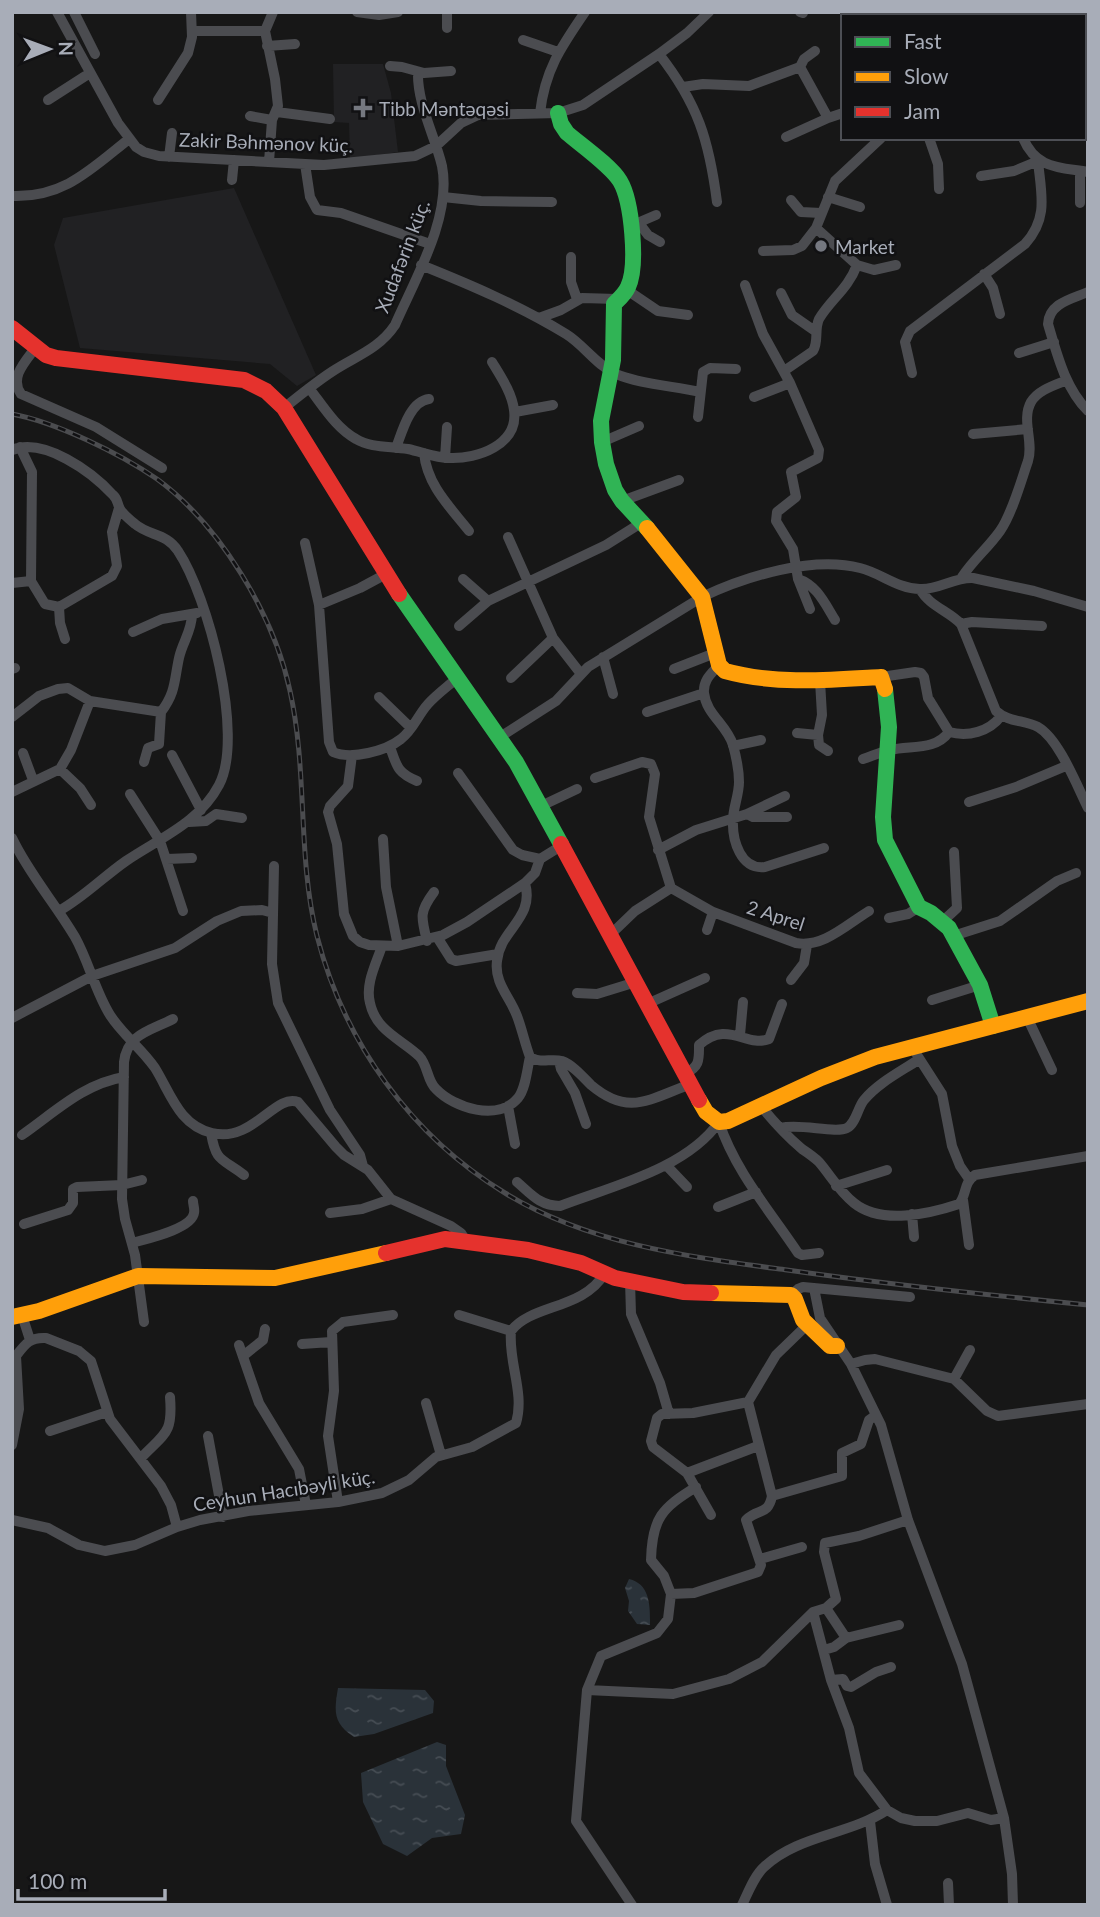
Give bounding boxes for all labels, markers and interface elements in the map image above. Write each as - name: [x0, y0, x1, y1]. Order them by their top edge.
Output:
- north arrow: [14, 14, 84, 84]
- legend: [841, 14, 1086, 140]
- text: Fast: [904, 28, 942, 53]
- text: N: [55, 41, 78, 56]
- text: Slow: [904, 63, 949, 88]
- place label: Tibb Məntəqəsi: [379, 97, 509, 120]
- marker: Tibb Məntəqəsi: [353, 98, 373, 118]
- text: Jam: [904, 98, 940, 123]
- street label: Zakir Bəhmənov küç.: [179, 127, 353, 157]
- street label: Xudafərin küç.: [370, 196, 434, 316]
- place label: Market: [835, 235, 895, 258]
- marker: Market: [813, 238, 829, 254]
- street label: 2 Aprel: [744, 895, 808, 935]
- street label: Ceyhun Hacıbəyli küç.: [191, 1464, 377, 1516]
- scale bar: [18, 1857, 164, 1901]
- text: 100 m: [28, 1868, 87, 1893]

